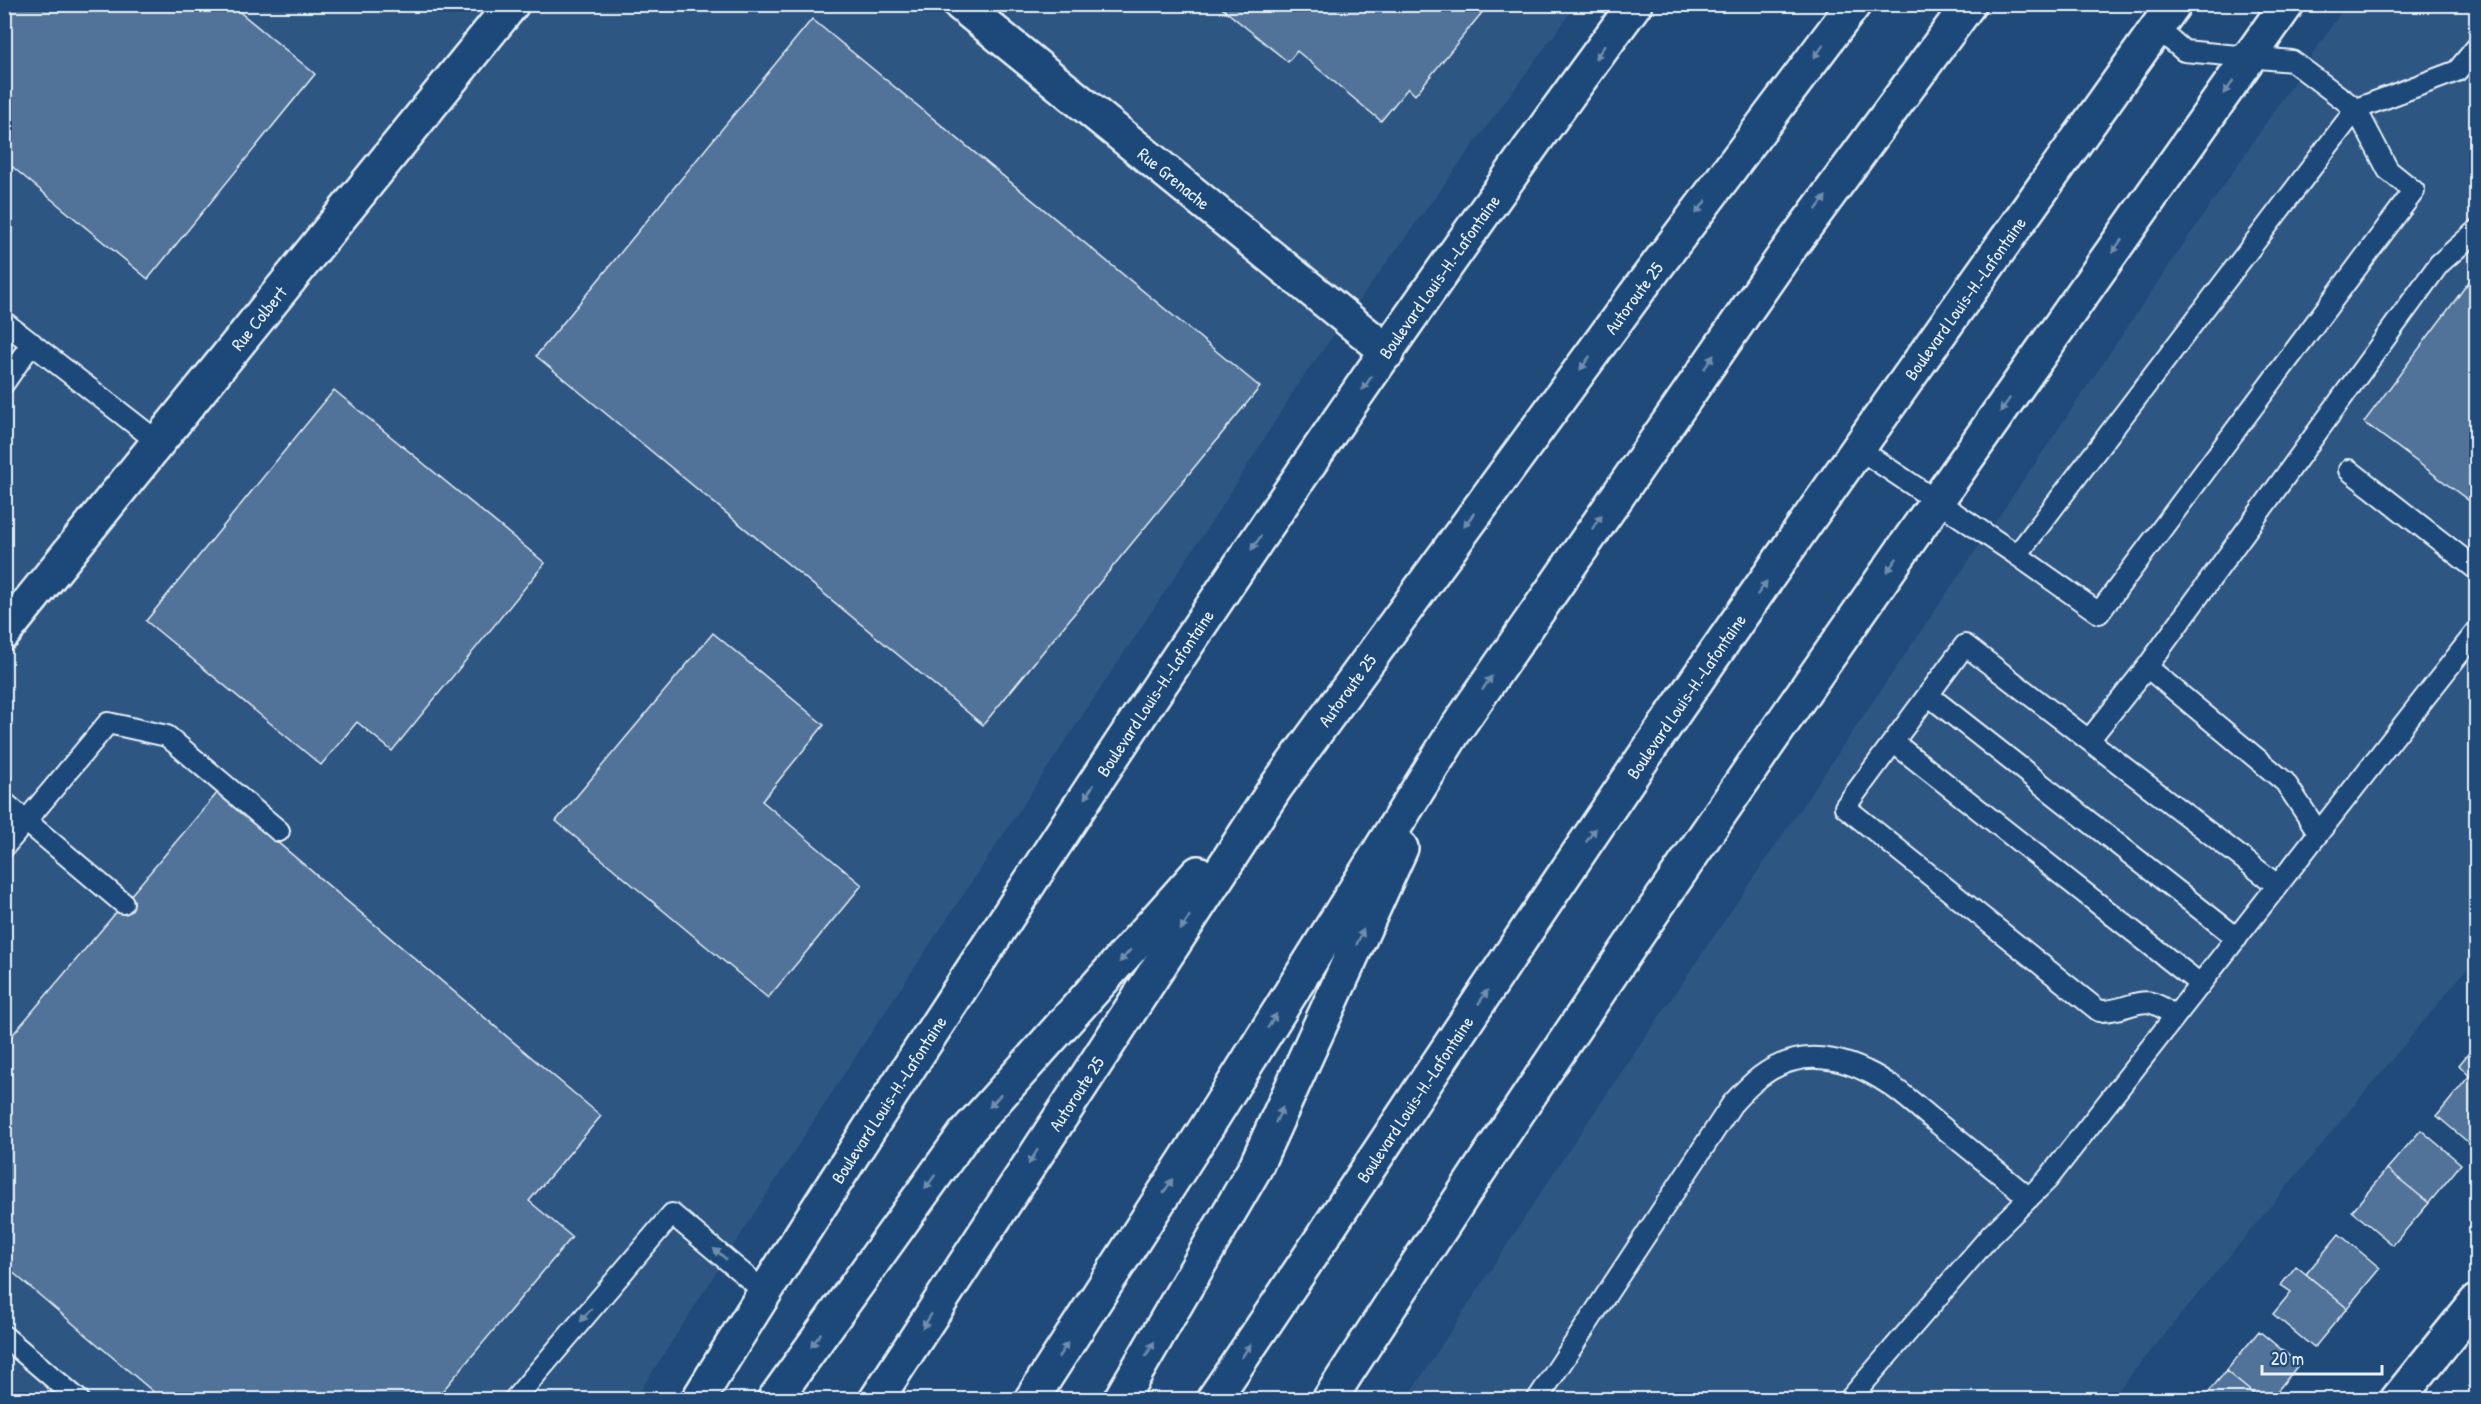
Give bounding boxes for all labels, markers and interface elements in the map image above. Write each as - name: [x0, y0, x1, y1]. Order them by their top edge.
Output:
- one-way arrow: [1812, 43, 1825, 59]
- one-way arrow: [1595, 44, 1607, 59]
- one-way arrow: [2223, 78, 2235, 94]
- street label: Rue Grenache: [1133, 141, 1216, 215]
- street label: Boulevard Louis-H.-Lafontaine: [1373, 189, 1505, 363]
- one-way arrow: [1815, 196, 1827, 211]
- one-way arrow: [1696, 199, 1708, 214]
- street label: Boulevard Louis-H.-Lafontaine: [1898, 211, 2031, 385]
- one-way arrow: [2112, 238, 2123, 254]
- street label: Autoroute 25: [1598, 256, 1669, 339]
- street label: Rue Colbert: [225, 280, 293, 355]
- one-way arrow: [1579, 355, 1591, 371]
- one-way arrow: [1703, 355, 1715, 371]
- one-way arrow: [1361, 374, 1373, 390]
- one-way arrow: [1999, 397, 2011, 413]
- one-way arrow: [1464, 513, 1476, 528]
- one-way arrow: [1591, 515, 1603, 531]
- one-way arrow: [1251, 535, 1262, 551]
- one-way arrow: [1886, 556, 1898, 572]
- one-way arrow: [1756, 580, 1767, 596]
- street label: Boulevard Louis-H.-Lafontaine: [1090, 604, 1219, 781]
- street label: Boulevard Louis-H.-Lafontaine: [1620, 609, 1751, 784]
- street label: Autoroute 25: [1312, 648, 1382, 732]
- one-way arrow: [1481, 675, 1492, 691]
- one-way arrow: [1084, 784, 1095, 800]
- one-way arrow: [1585, 827, 1597, 843]
- one-way arrow: [1180, 915, 1191, 931]
- one-way arrow: [1356, 929, 1365, 946]
- one-way arrow: [1119, 948, 1132, 963]
- one-way arrow: [1477, 989, 1488, 1005]
- street label: Boulevard Louis-H.-Lafontaine: [825, 1011, 952, 1188]
- street label: Boulevard Louis-H.-Lafontaine: [1350, 1011, 1479, 1187]
- one-way arrow: [1267, 1013, 1278, 1030]
- street label: Autoroute 25: [1042, 1051, 1110, 1136]
- one-way arrow: [989, 1093, 1002, 1108]
- one-way arrow: [1275, 1106, 1284, 1123]
- one-way arrow: [1028, 1149, 1039, 1165]
- one-way arrow: [924, 1175, 936, 1190]
- one-way arrow: [1163, 1178, 1174, 1195]
- one-way arrow: [712, 1248, 728, 1261]
- one-way arrow: [580, 1307, 593, 1323]
- one-way arrow: [921, 1312, 933, 1328]
- one-way arrow: [810, 1332, 822, 1348]
- scale bar: [2262, 1338, 2382, 1376]
- one-way arrow: [1144, 1341, 1155, 1357]
- one-way arrow: [1057, 1342, 1068, 1359]
- one-way arrow: [1240, 1343, 1251, 1359]
- text: 20 m: [2271, 1346, 2304, 1371]

